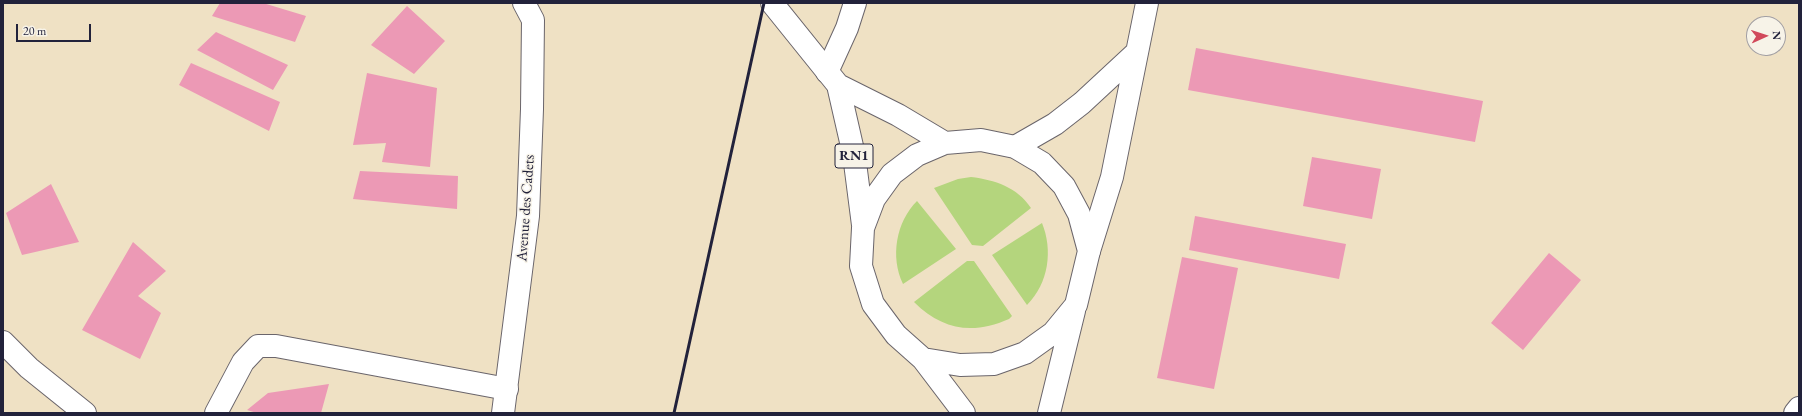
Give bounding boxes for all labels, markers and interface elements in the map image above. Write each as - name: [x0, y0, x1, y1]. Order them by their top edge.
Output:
- scale bar: [18, 16, 93, 42]
- north arrow: [1746, 16, 1786, 56]
- text: 20 m: [23, 23, 46, 39]
- text: N: [1770, 31, 1784, 40]
- road number: RN1: [835, 144, 873, 168]
- street label: Avenue des Cadets: [513, 154, 539, 262]

